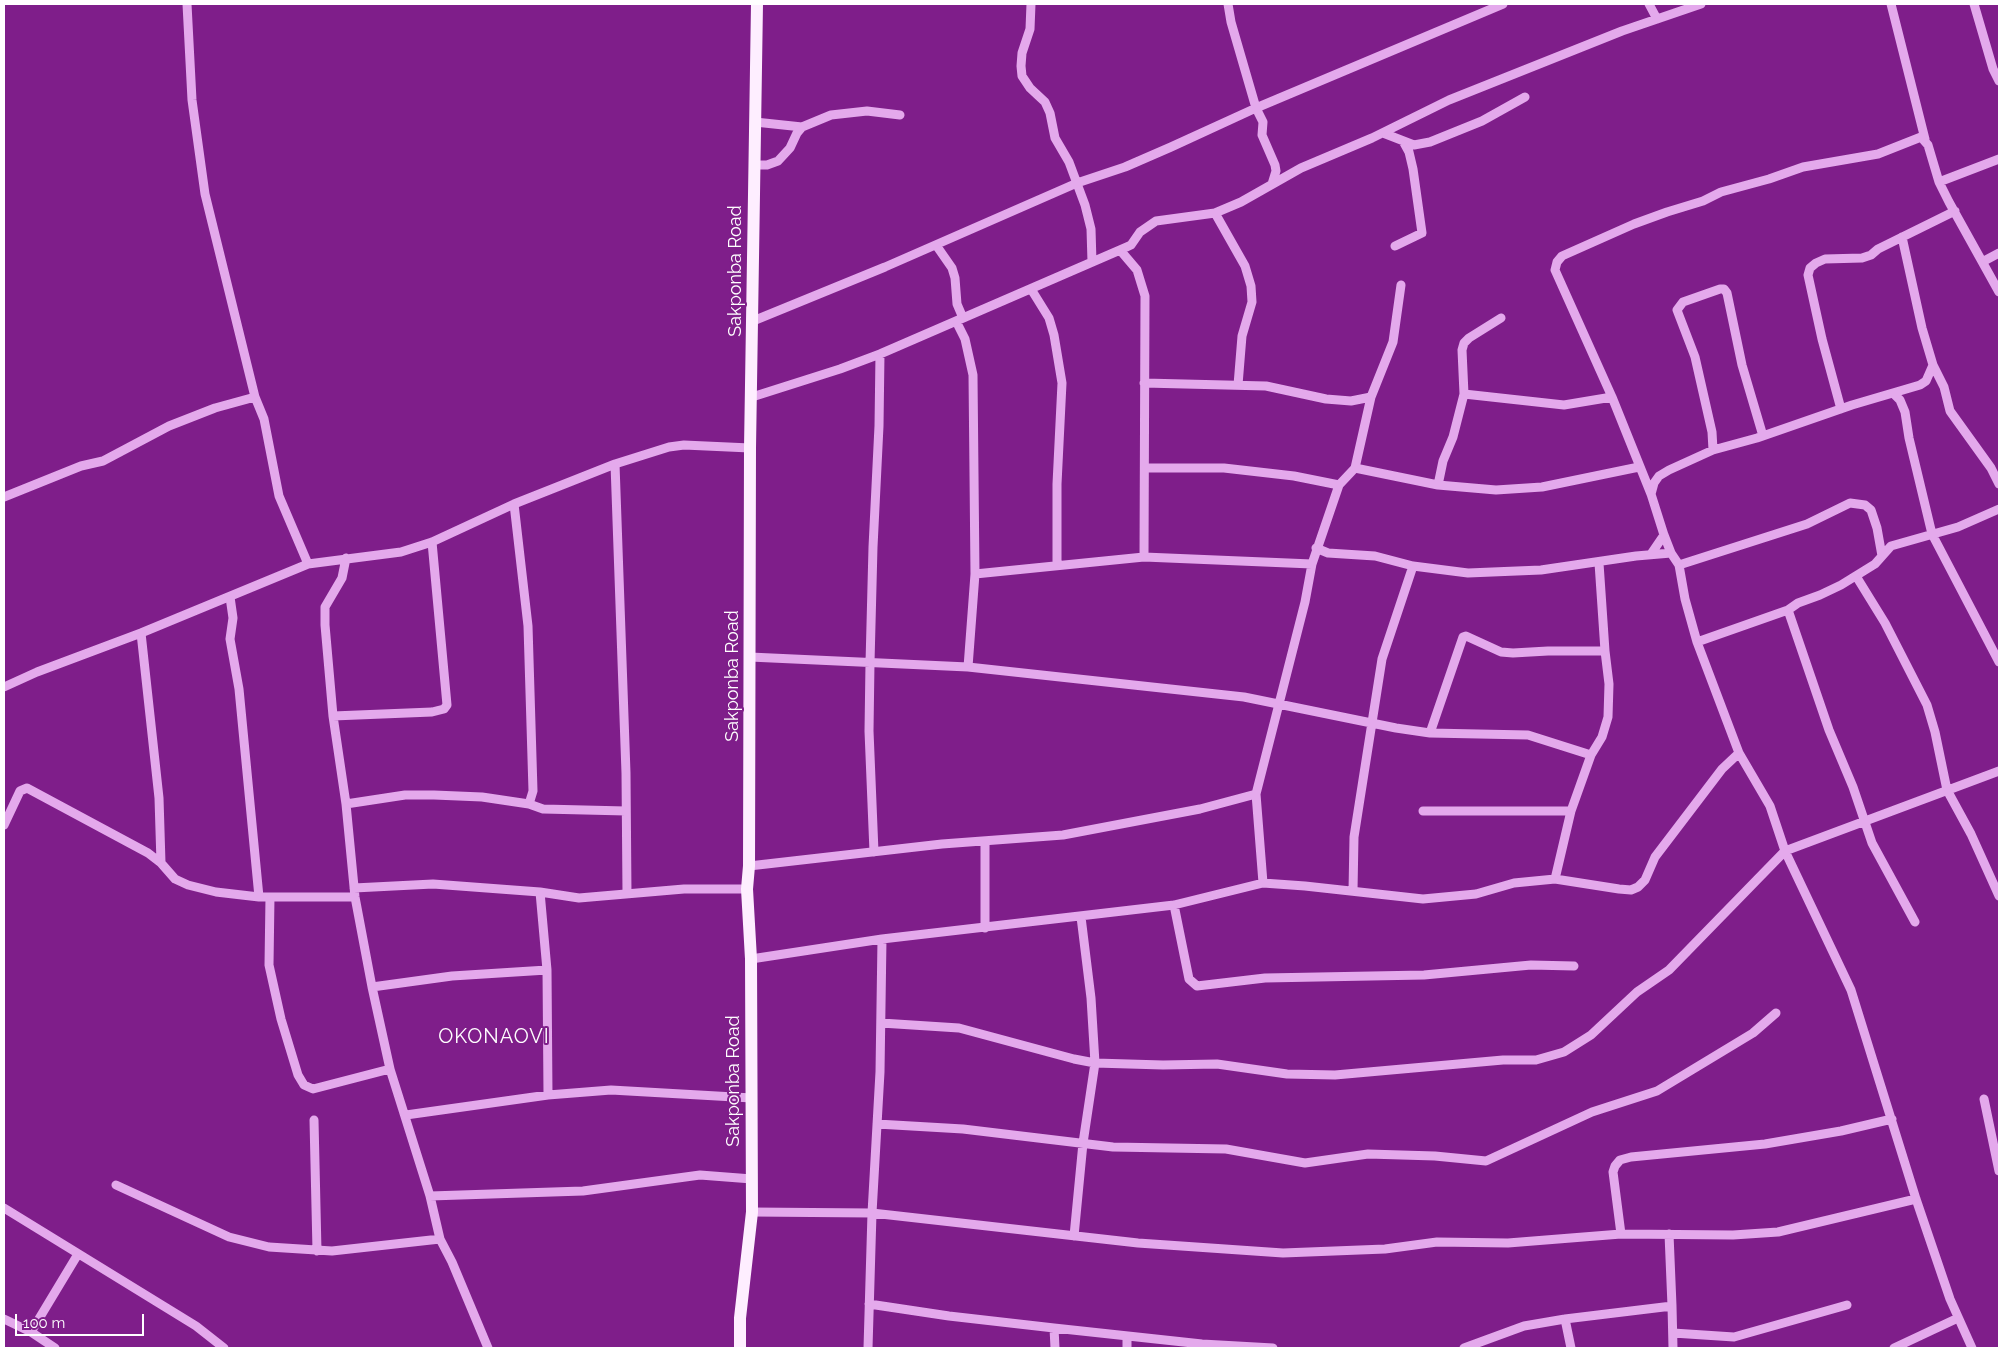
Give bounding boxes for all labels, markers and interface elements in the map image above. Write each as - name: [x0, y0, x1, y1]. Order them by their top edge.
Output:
- street label: Sakponba Road: [725, 205, 747, 337]
- street label: Sakponba Road: [722, 610, 744, 742]
- street label: Sakponba Road: [723, 1015, 745, 1147]
- district label: OKONAOVI: [437, 1025, 551, 1049]
- scale bar: [18, 1304, 146, 1336]
- text: 100 m: [23, 1314, 65, 1332]

